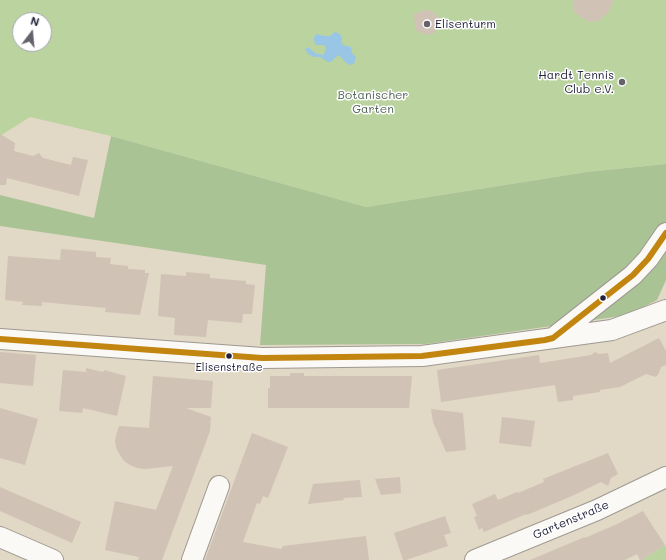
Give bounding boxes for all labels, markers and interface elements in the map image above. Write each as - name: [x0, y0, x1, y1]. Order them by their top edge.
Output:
- north arrow: [12, 12, 52, 52]
- text: N: [29, 13, 41, 29]
- place label: Elisenturm: [435, 17, 496, 31]
- marker: Elisenturm: [422, 19, 432, 29]
- place label: Hardt Tennis Club e.V.: [538, 68, 614, 96]
- marker: Hardt Tennis Club e.V.: [617, 77, 627, 87]
- park label: Botanischer Garten: [338, 88, 408, 116]
- unlabelled marker: [598, 293, 608, 303]
- marker: Elisenstraße: [224, 351, 234, 361]
- place label: Elisenstraße: [195, 361, 263, 375]
- street label: Gartenstraße: [531, 497, 611, 543]

